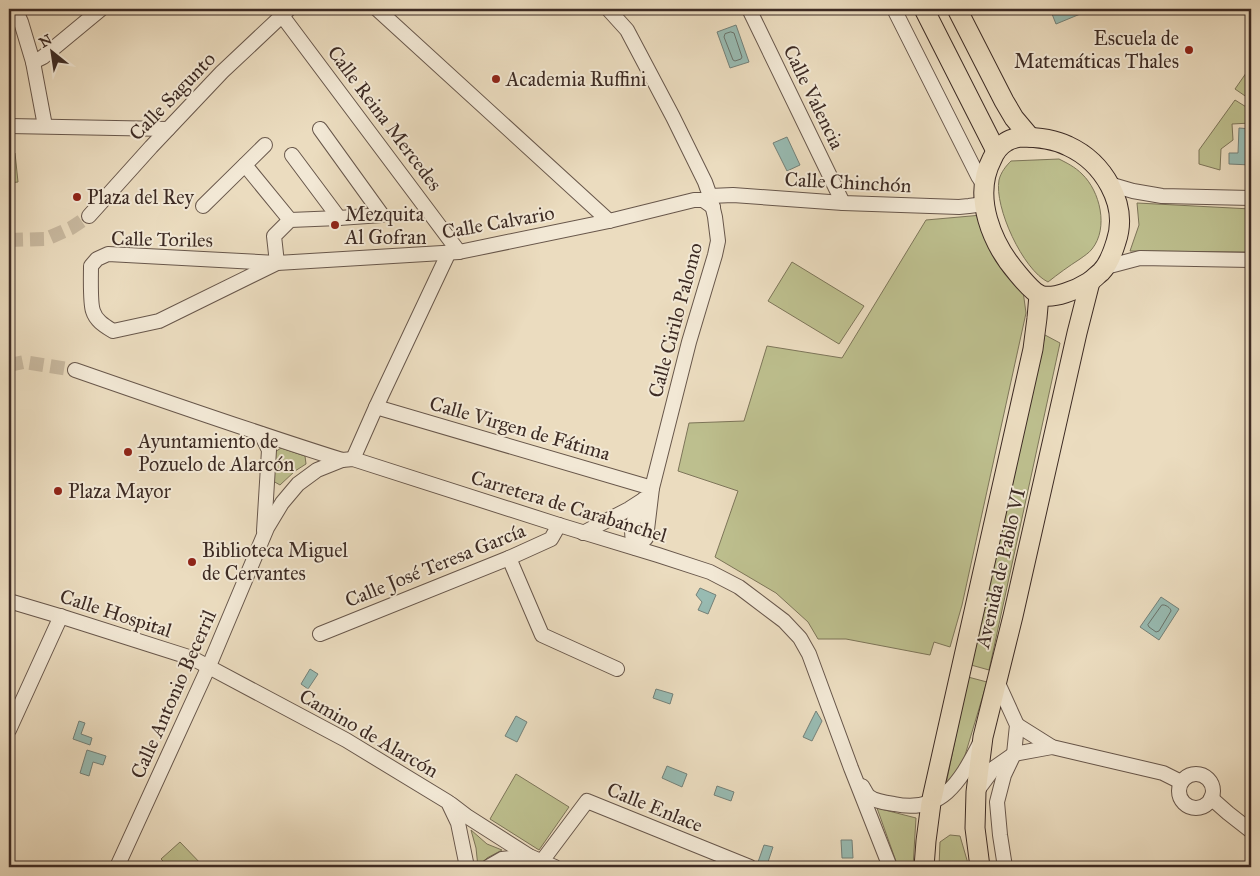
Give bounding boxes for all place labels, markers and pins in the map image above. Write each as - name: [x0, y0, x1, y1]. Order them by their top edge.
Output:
- place label: Escuela de Matemáticas Thales: [1014, 26, 1179, 73]
- marker: Escuela de Matemáticas Thales: [1183, 44, 1195, 56]
- place label: Academia Ruffini: [505, 67, 647, 91]
- marker: Academia Ruffini: [490, 73, 502, 85]
- place label: Plaza del Rey: [87, 185, 195, 209]
- marker: Plaza del Rey: [71, 191, 83, 203]
- place label: Mezquita Al Gofran: [344, 202, 427, 249]
- marker: Mezquita Al Gofran: [329, 219, 341, 231]
- place label: Ayuntamiento de Pozuelo de Alarcón: [137, 429, 294, 476]
- marker: Ayuntamiento de Pozuelo de Alarcón: [122, 446, 134, 458]
- place label: Plaza Mayor: [68, 479, 171, 503]
- marker: Plaza Mayor: [52, 485, 64, 497]
- place label: Biblioteca Miguel de Cervantes: [202, 538, 348, 585]
- marker: Biblioteca Miguel de Cervantes: [186, 556, 198, 568]

